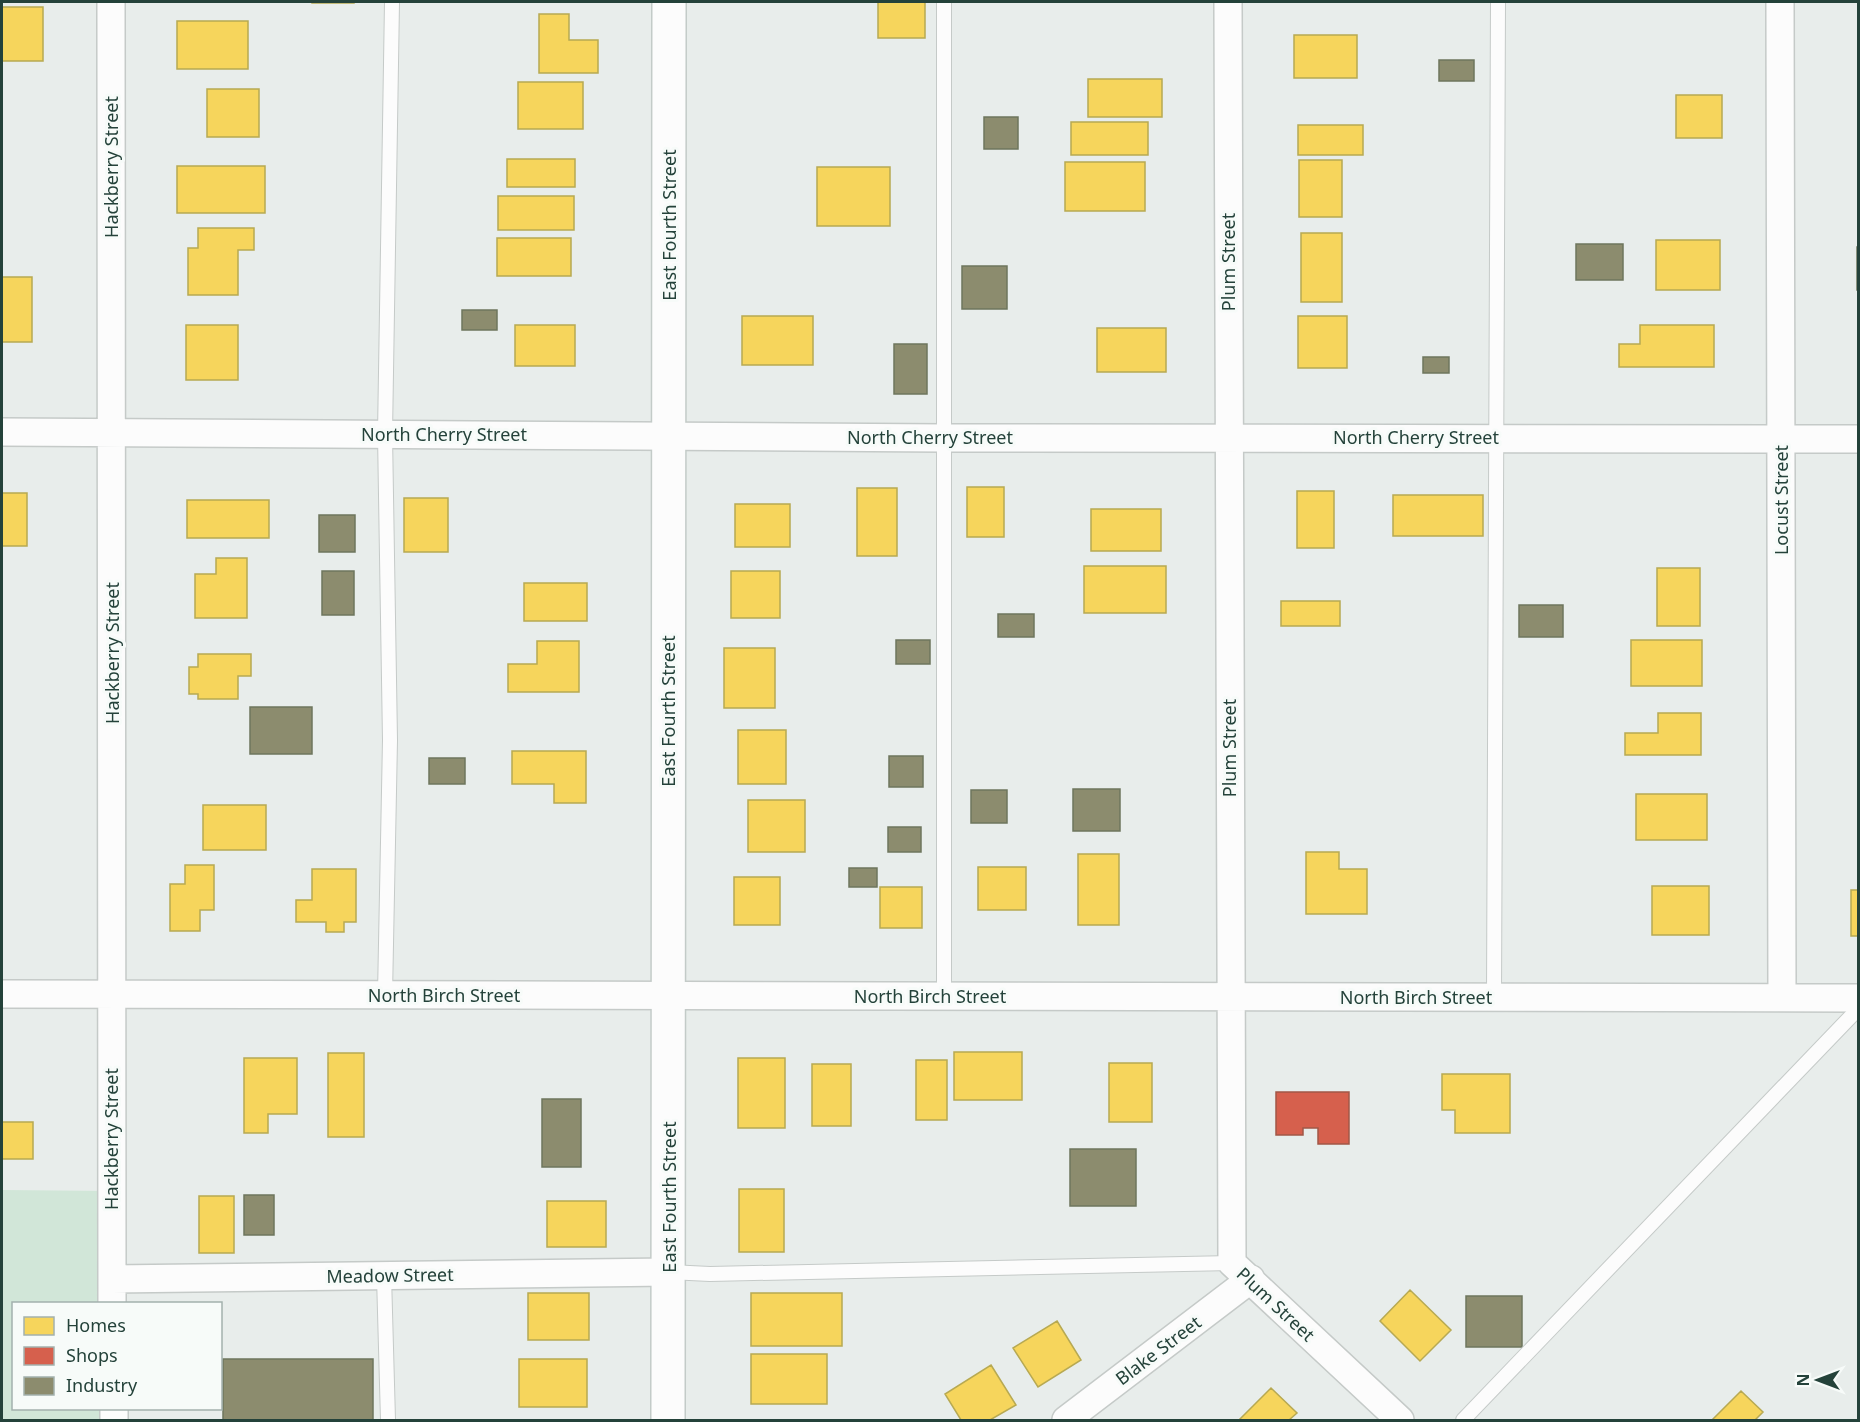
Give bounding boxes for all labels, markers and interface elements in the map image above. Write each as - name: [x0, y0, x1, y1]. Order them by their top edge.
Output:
- street label: Hackberry Street: [99, 96, 123, 238]
- street label: East Fourth Street: [657, 149, 681, 301]
- street label: Plum Street: [1216, 212, 1240, 311]
- street label: North Cherry Street: [361, 422, 527, 446]
- street label: North Cherry Street: [847, 425, 1013, 449]
- street label: North Cherry Street: [1333, 425, 1499, 449]
- street label: Locust Street: [1769, 444, 1793, 555]
- street label: Hackberry Street: [100, 582, 124, 724]
- street label: East Fourth Street: [656, 635, 680, 787]
- street label: Plum Street: [1217, 698, 1241, 797]
- street label: North Birch Street: [368, 983, 521, 1007]
- street label: North Birch Street: [854, 984, 1007, 1008]
- street label: North Birch Street: [1340, 985, 1493, 1009]
- street label: Hackberry Street: [99, 1068, 123, 1210]
- street label: East Fourth Street: [657, 1121, 681, 1273]
- street label: Meadow Street: [326, 1262, 454, 1288]
- street label: Plum Street: [1232, 1262, 1321, 1347]
- legend: [12, 1302, 222, 1410]
- street label: Blake Street: [1110, 1310, 1206, 1390]
- text: Homes: [66, 1313, 126, 1337]
- text: Shops: [66, 1343, 118, 1367]
- north arrow: [1788, 1350, 1848, 1410]
- text: Industry: [66, 1373, 138, 1397]
- text: N: [1792, 1373, 1814, 1387]

